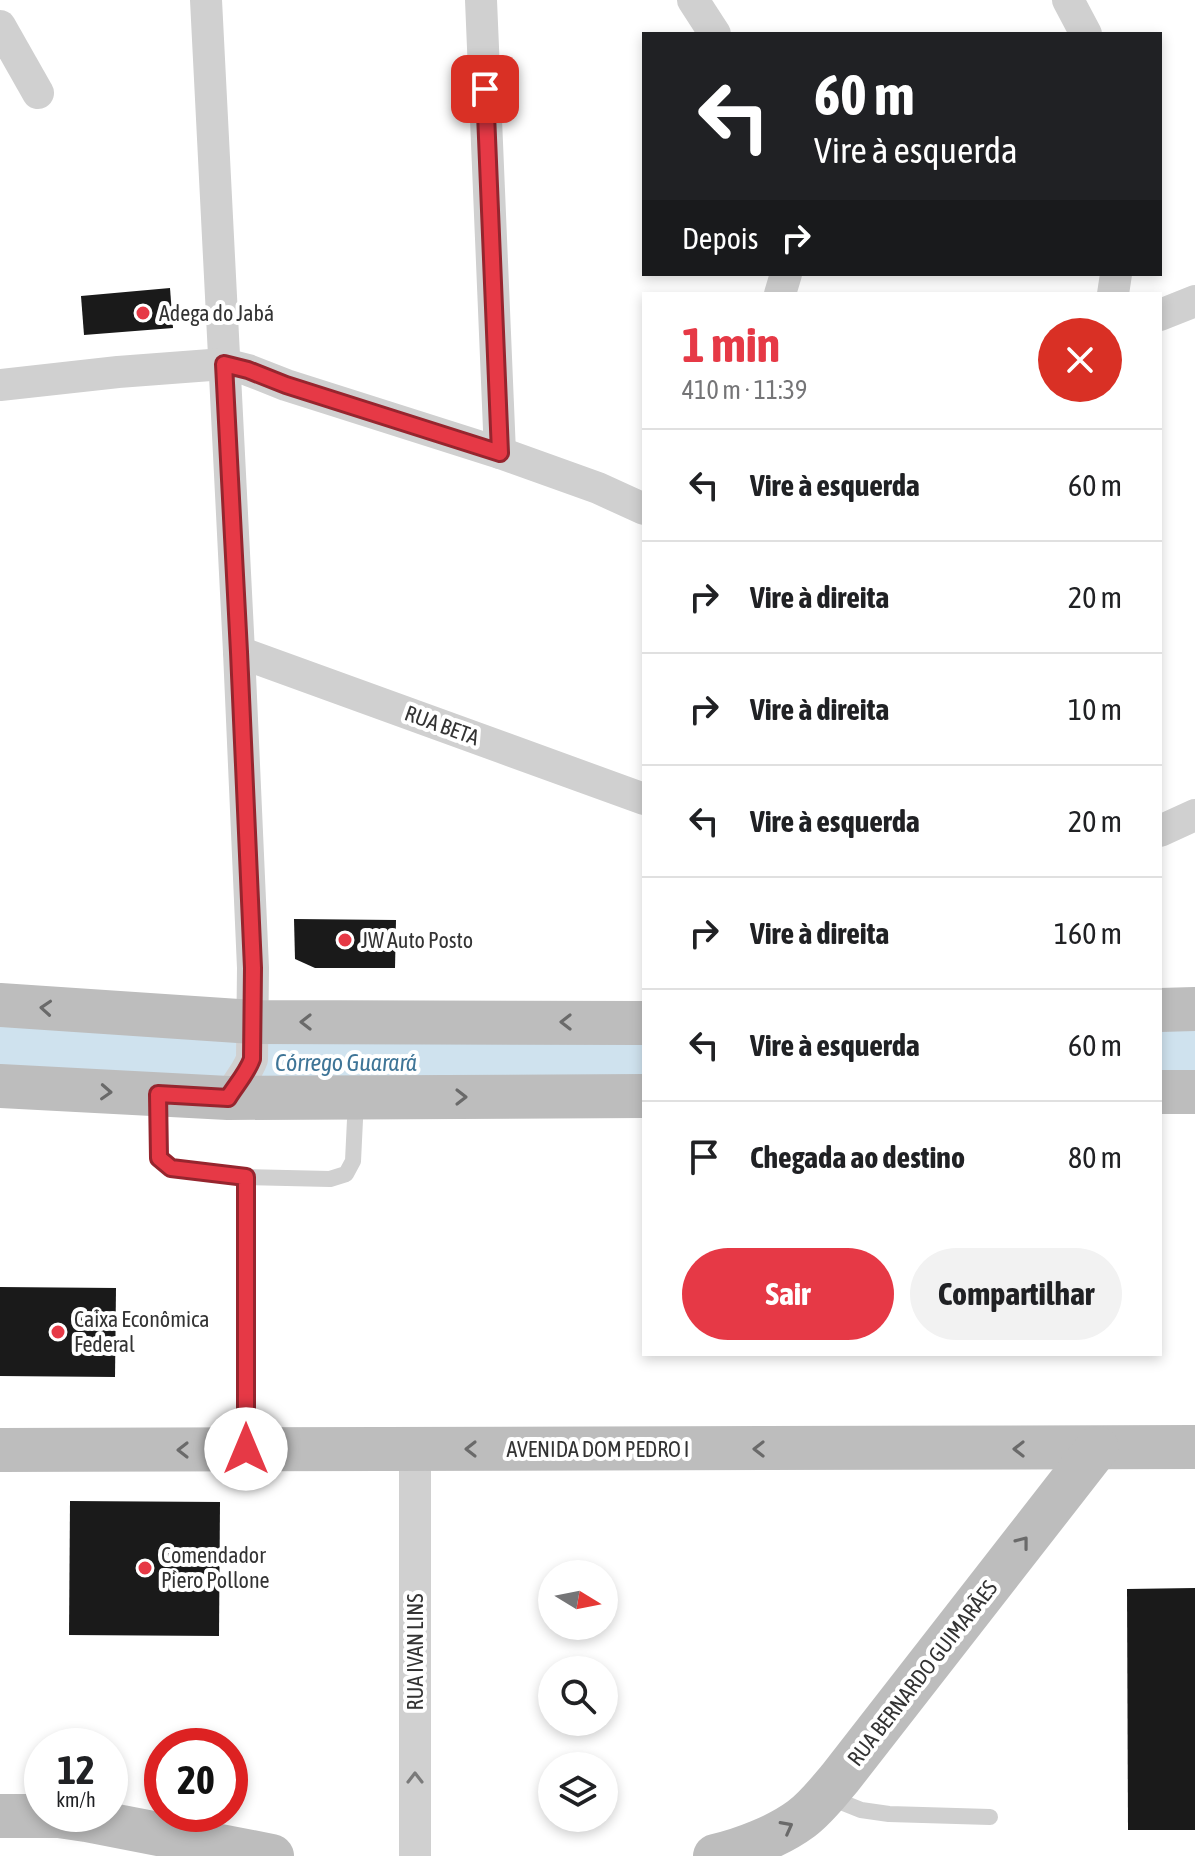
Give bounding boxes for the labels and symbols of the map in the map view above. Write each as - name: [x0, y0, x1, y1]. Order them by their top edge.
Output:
- pin: [451, 55, 519, 123]
- place label: Adega do Jabá: [159, 300, 274, 326]
- marker: Adega do Jabá: [134, 304, 152, 322]
- street label: RUA BETA: [401, 700, 483, 750]
- place label: JW Auto Posto: [361, 927, 473, 953]
- marker: JW Auto Posto: [336, 931, 354, 949]
- one-way arrow: [39, 1000, 52, 1017]
- one-way arrow: [299, 1013, 312, 1031]
- one-way arrow: [559, 1014, 572, 1031]
- water label: Córrego Guarará: [275, 1049, 417, 1076]
- one-way arrow: [100, 1083, 113, 1100]
- one-way arrow: [455, 1088, 468, 1106]
- place label: Caixa Econômica Federal: [74, 1306, 209, 1357]
- marker: Caixa Econômica Federal: [49, 1323, 67, 1341]
- position arrow: [204, 1407, 288, 1491]
- street label: AVENIDA DOM PEDRO I: [507, 1436, 689, 1462]
- one-way arrow: [464, 1440, 477, 1458]
- one-way arrow: [752, 1440, 765, 1458]
- one-way arrow: [1012, 1440, 1025, 1458]
- one-way arrow: [176, 1441, 189, 1459]
- one-way arrow: [1014, 1536, 1028, 1551]
- place label: Comendador Piero Pollone: [161, 1542, 270, 1593]
- marker: Comendador Piero Pollone: [136, 1559, 154, 1577]
- north arrow: [538, 1560, 618, 1640]
- street label: RUA BERNARDO GUIMARÃES: [842, 1575, 1002, 1771]
- street label: RUA IVAN LINS: [402, 1594, 428, 1710]
- speed limit sign: 20: [144, 1728, 248, 1832]
- one-way arrow: [406, 1771, 424, 1784]
- one-way arrow: [778, 1822, 793, 1837]

